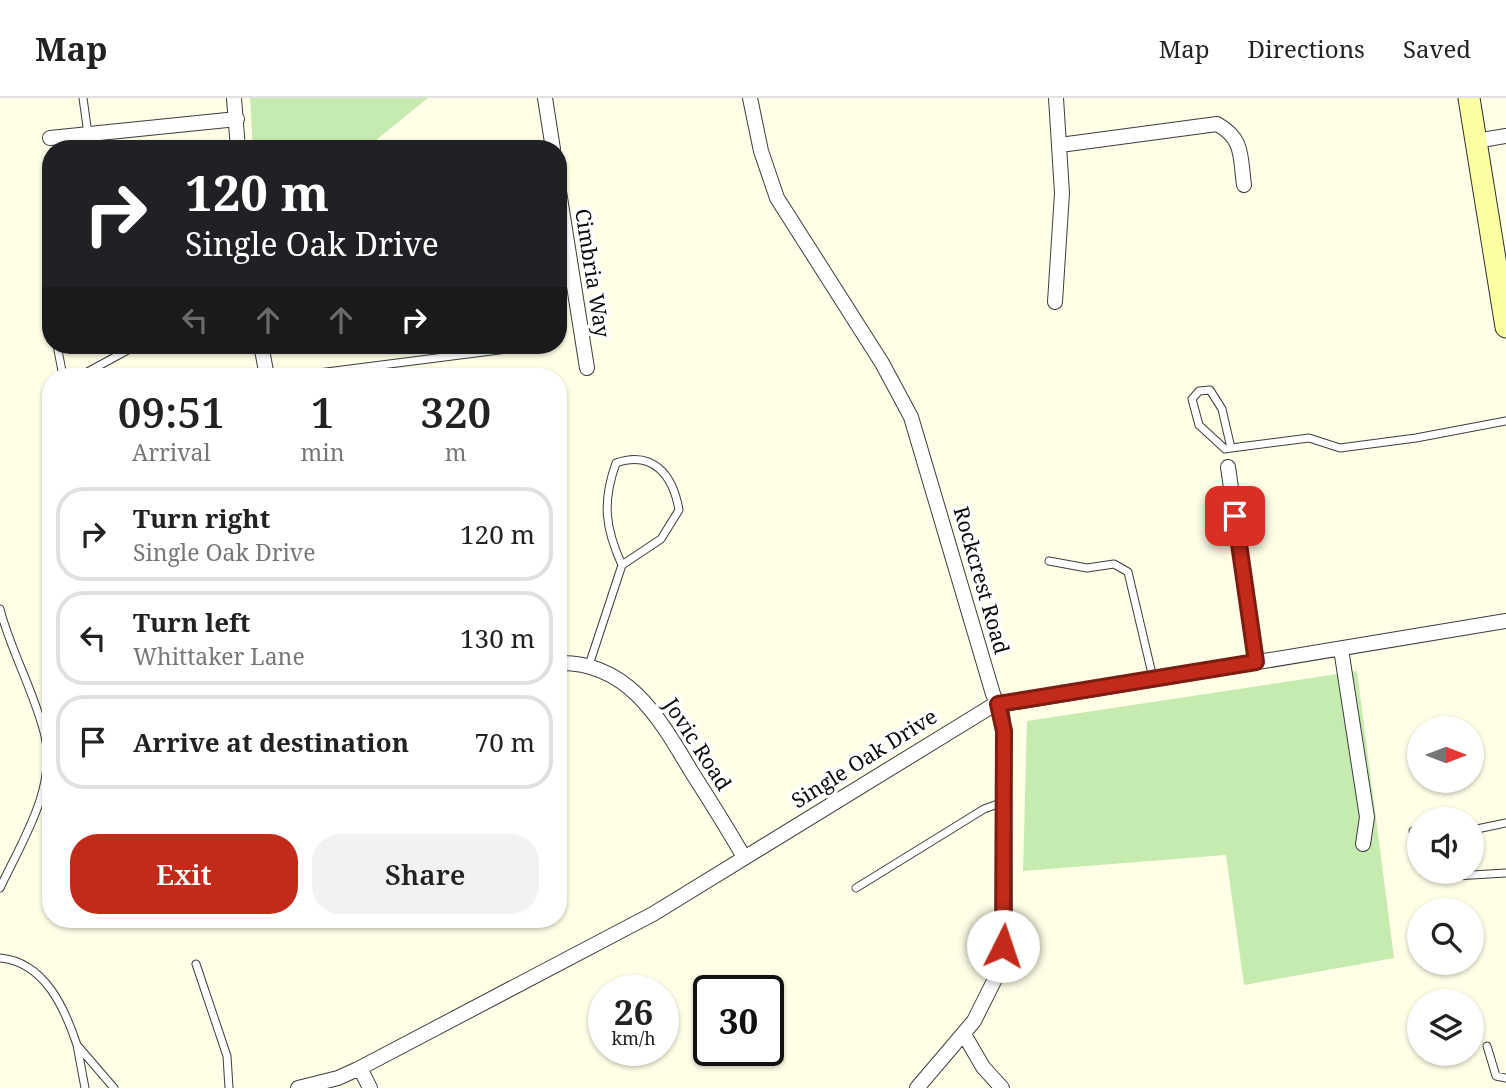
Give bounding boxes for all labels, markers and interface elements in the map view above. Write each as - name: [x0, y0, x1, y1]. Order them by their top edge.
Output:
- text: Map: [35, 26, 108, 71]
- text: Map: [1159, 32, 1210, 65]
- text: Directions: [1248, 32, 1365, 65]
- text: Saved: [1403, 32, 1471, 65]
- text: 120 m: [185, 159, 329, 225]
- icon: right: [70, 168, 161, 259]
- street label: Cimbria Way: [569, 207, 617, 340]
- text: Single Oak Drive: [185, 222, 439, 265]
- icon: left: [176, 301, 214, 339]
- icon: ahead: [249, 301, 287, 339]
- icon: ahead: [322, 301, 360, 339]
- icon: right: [395, 301, 433, 339]
- text: 09:51: [118, 383, 225, 440]
- text: 1: [311, 383, 334, 440]
- text: 320: [420, 383, 491, 440]
- text: Arrival: [132, 436, 211, 468]
- text: min: [301, 436, 345, 468]
- text: m: [445, 436, 467, 468]
- pin: [1205, 486, 1265, 546]
- icon: arrive: [1216, 497, 1254, 535]
- text: Turn right: [133, 500, 270, 536]
- street label: Rockcrest Road: [948, 503, 1017, 657]
- icon: right: [74, 515, 112, 553]
- text: 120 m: [460, 516, 535, 552]
- text: Single Oak Drive: [133, 536, 315, 568]
- text: Turn left: [133, 604, 250, 640]
- icon: left: [74, 619, 112, 657]
- text: 130 m: [460, 620, 535, 656]
- text: Whittaker Lane: [133, 640, 305, 672]
- street label: Jovic Road: [657, 692, 738, 796]
- street label: Single Oak Drive: [786, 702, 942, 814]
- north arrow: [1407, 716, 1484, 793]
- map controls: [1407, 716, 1484, 1066]
- icon: arrive: [74, 723, 112, 761]
- text: Arrive at destination: [133, 724, 409, 760]
- text: 70 m: [475, 724, 535, 760]
- button: sound: [1407, 807, 1484, 884]
- button: Exit: [70, 834, 298, 914]
- button: Share: [312, 834, 539, 914]
- button: search: [1407, 898, 1484, 975]
- position arrow: [966, 909, 1040, 983]
- speed limit sign: 30: [693, 975, 784, 1066]
- text: 26: [614, 988, 653, 1035]
- button: layers: [1407, 989, 1484, 1066]
- text: km/h: [611, 1026, 656, 1050]

